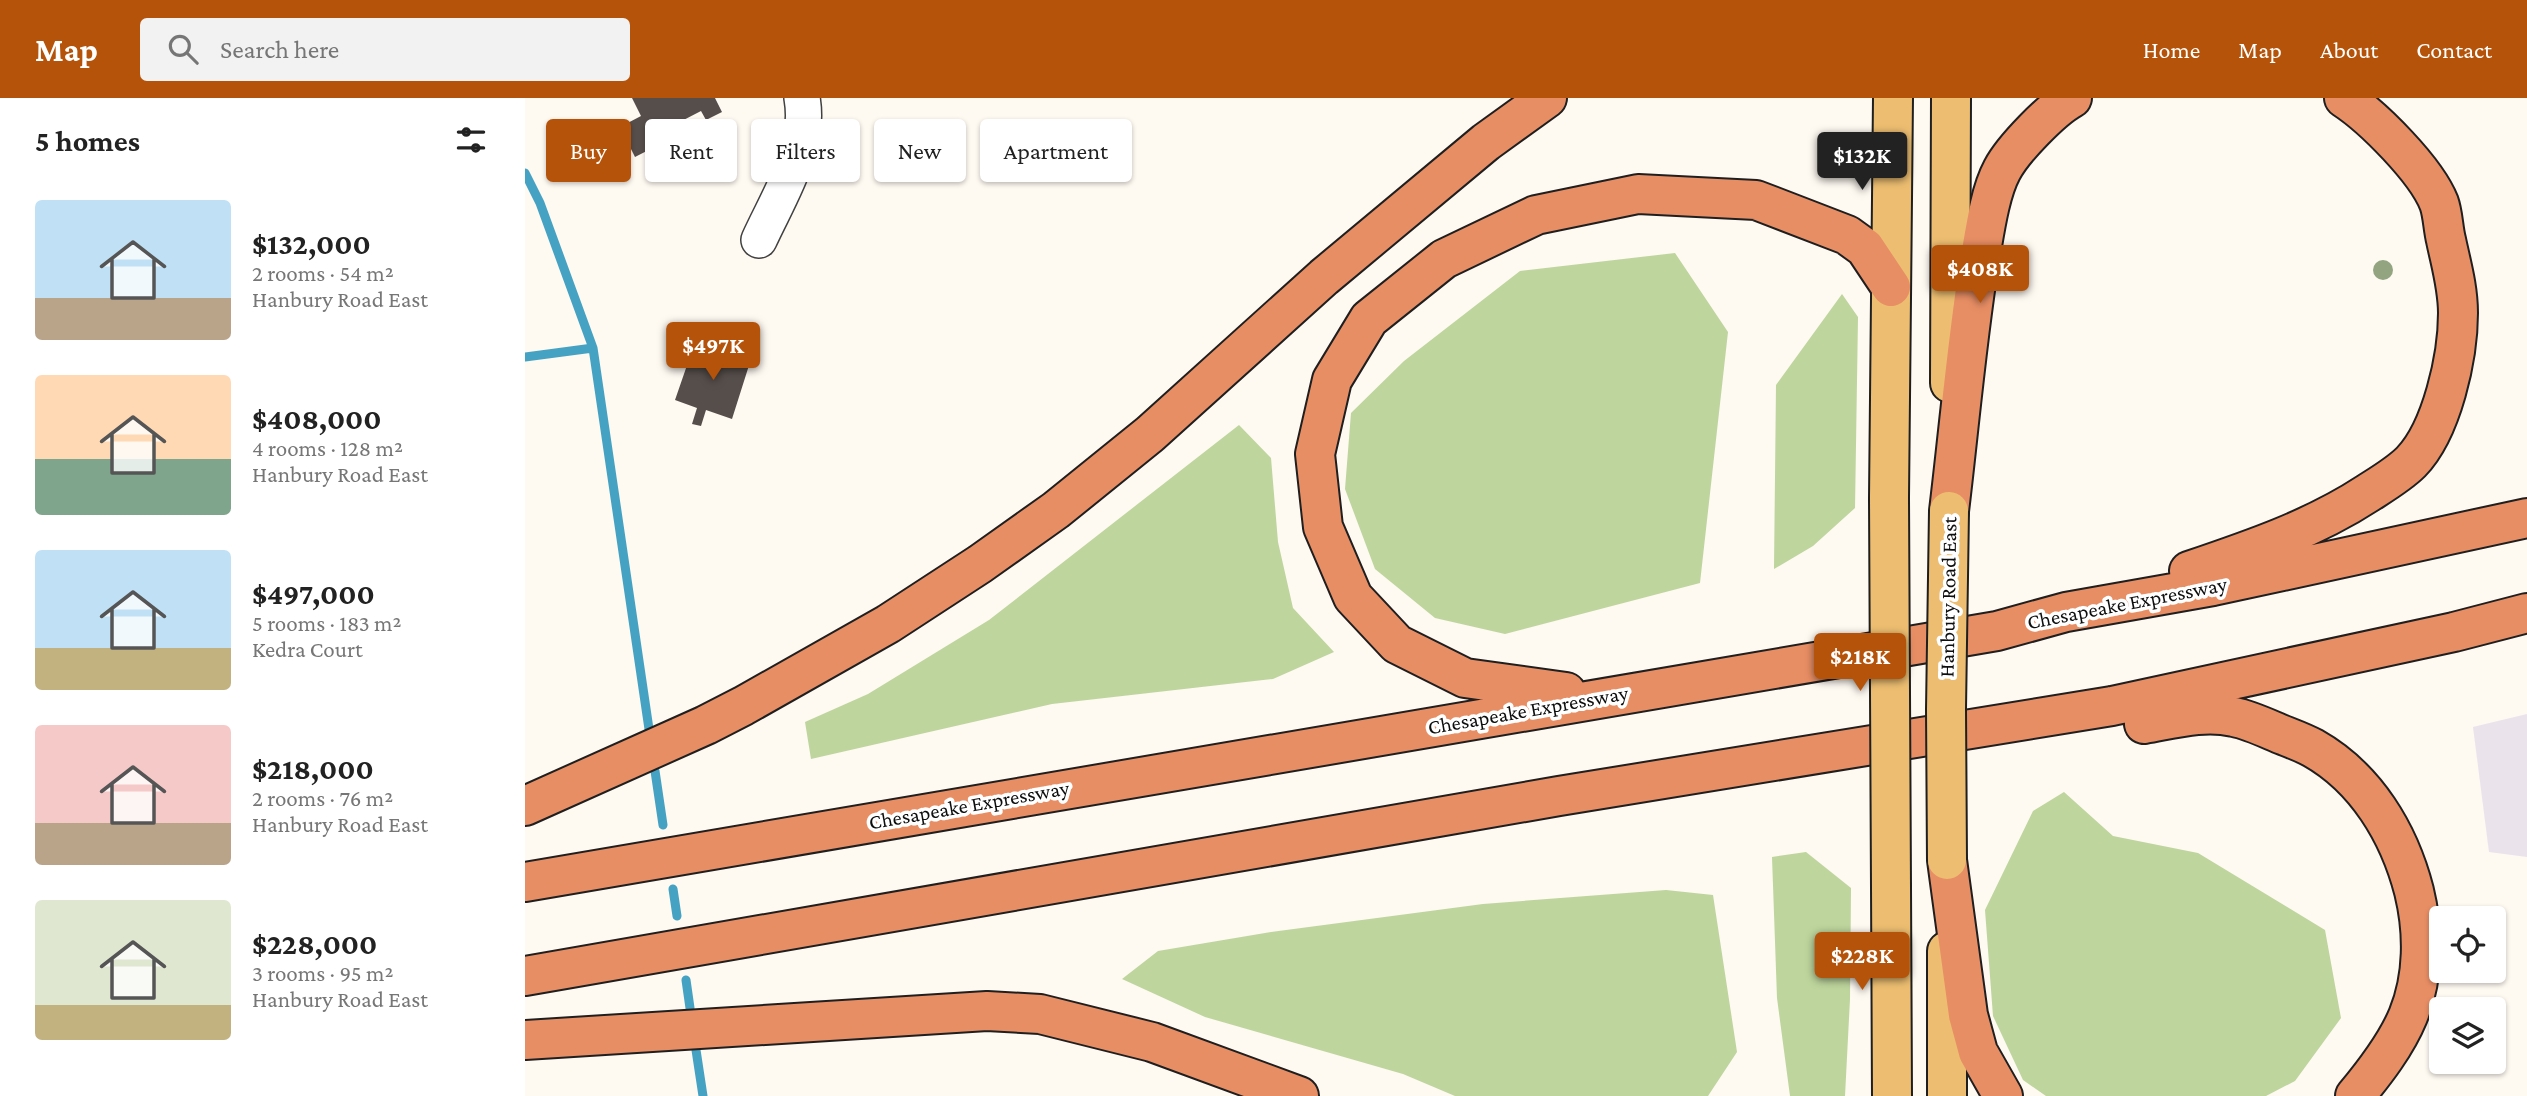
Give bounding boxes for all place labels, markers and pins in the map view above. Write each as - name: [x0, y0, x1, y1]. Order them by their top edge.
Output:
- pin: $132K: [1813, 132, 1911, 192]
- pin: $408K: [1931, 246, 2029, 305]
- pin: $497K: [664, 322, 762, 382]
- pin: $218K: [1811, 634, 1909, 693]
- pin: $228K: [1813, 932, 1911, 992]

